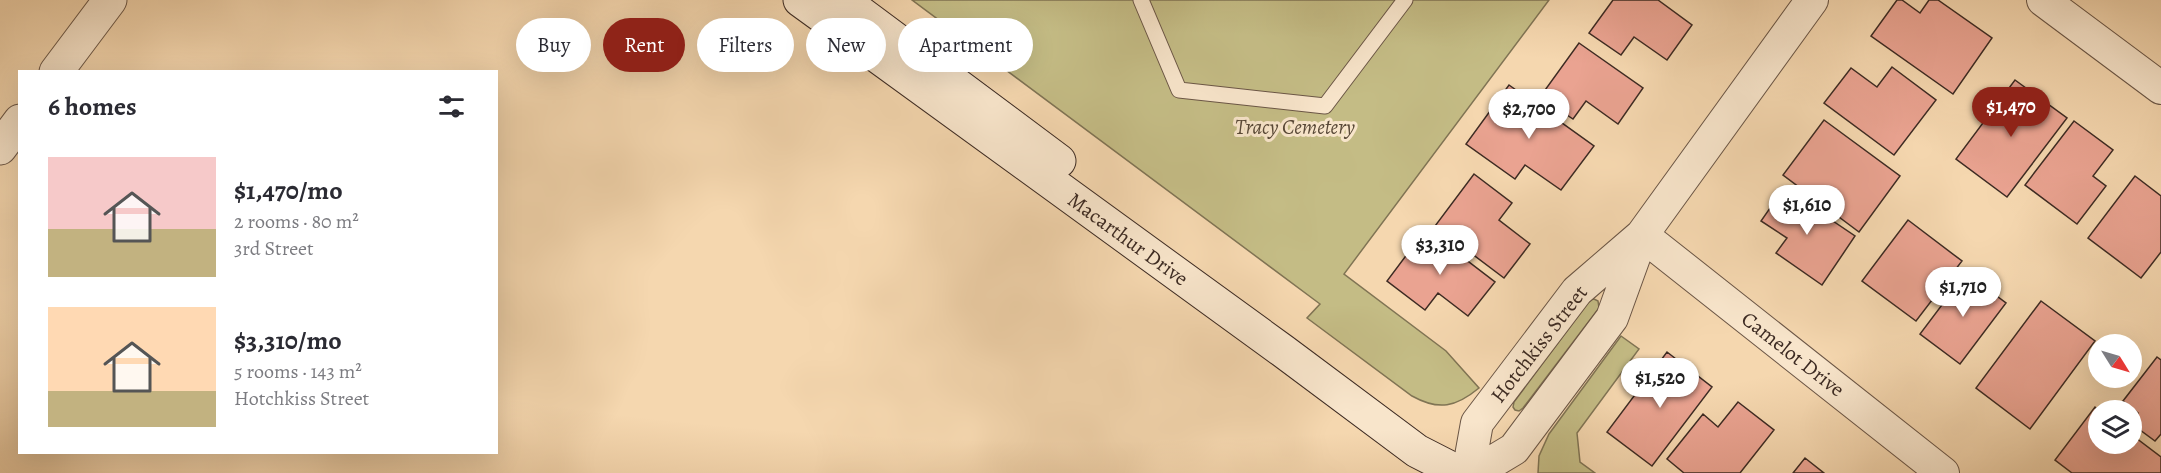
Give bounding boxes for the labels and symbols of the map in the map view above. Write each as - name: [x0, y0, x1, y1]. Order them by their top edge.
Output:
- pin: $1,470: [1962, 87, 2060, 138]
- pin: $2,700: [1480, 89, 1578, 140]
- park label: Tracy Cemetery: [1235, 113, 1355, 141]
- pin: $1,610: [1758, 185, 1856, 236]
- street label: Macarthur Drive: [1062, 186, 1194, 292]
- pin: $3,310: [1391, 225, 1489, 276]
- pin: $1,710: [1914, 267, 2012, 318]
- street label: Hotchkiss Street: [1484, 279, 1594, 409]
- street label: Camelot Drive: [1736, 305, 1850, 403]
- north arrow: [2088, 334, 2142, 388]
- pin: $1,520: [1611, 358, 1709, 409]

